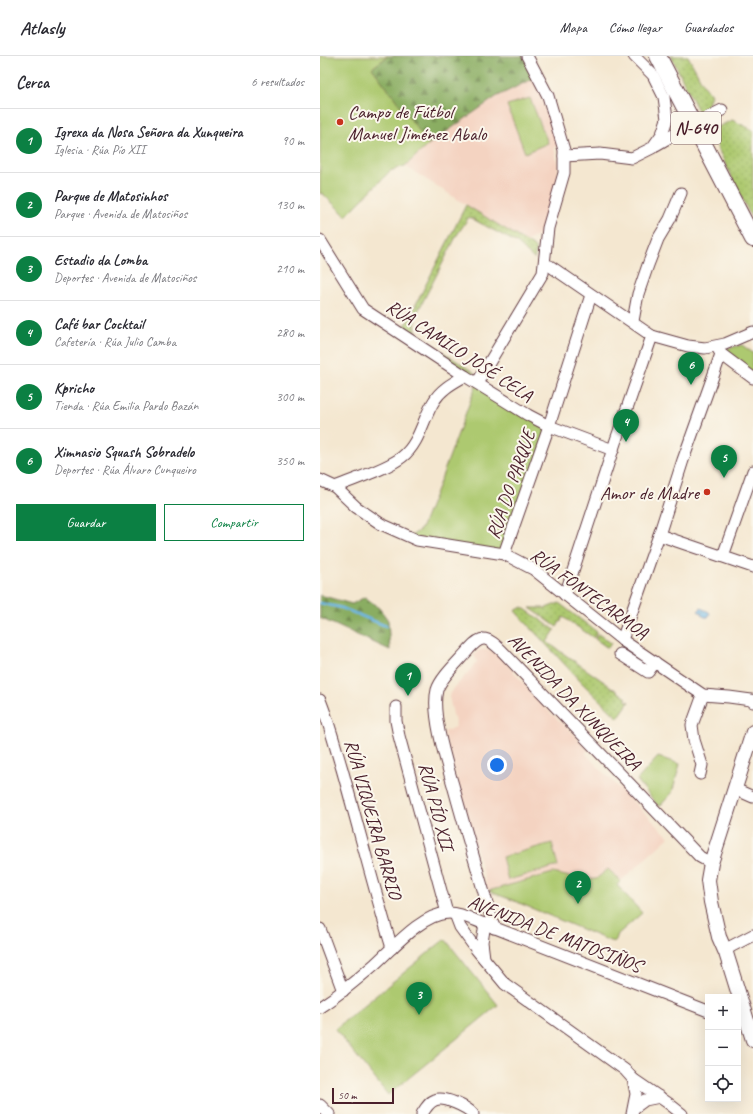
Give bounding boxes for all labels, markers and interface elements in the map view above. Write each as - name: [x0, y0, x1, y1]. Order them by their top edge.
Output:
- text: Atlasly: [20, 16, 64, 40]
- text: Mapa: [560, 19, 587, 36]
- text: Cómo llegar: [609, 19, 662, 36]
- text: Guardados: [684, 19, 733, 36]
- text: Cerca: [16, 72, 49, 93]
- text: 6 resultados: [251, 74, 304, 90]
- place label: Campo de Fútbol Manuel Jiménez Abalo: [348, 100, 488, 146]
- road number: N-640: [671, 112, 721, 144]
- marker: Campo de Fútbol Manuel Jiménez Abalo: [335, 117, 345, 127]
- text: Igrexa da Nosa Señora da Xunqueira: [54, 123, 243, 142]
- text: 1: [26, 133, 32, 149]
- text: 90 m: [282, 133, 304, 149]
- text: Iglesia · Rúa Pío XII: [54, 142, 145, 158]
- text: Parque de Matosinhos: [54, 187, 167, 206]
- text: 2: [26, 197, 32, 213]
- text: 130 m: [276, 197, 304, 213]
- text: Parque · Avenida de Matosiños: [54, 206, 187, 222]
- text: Estadio da Lomba: [54, 251, 147, 270]
- text: 3: [26, 261, 32, 277]
- text: 210 m: [276, 261, 304, 277]
- text: Deportes · Avenida de Matosiños: [54, 270, 196, 286]
- street label: RÚA CAMILO JOSÉ CELA: [382, 294, 538, 407]
- text: Café bar Cocktail: [54, 315, 144, 334]
- text: 4: [26, 325, 32, 341]
- text: 280 m: [276, 325, 304, 341]
- text: Cafetería · Rúa Julio Camba: [54, 334, 176, 350]
- pin: 6: [678, 352, 704, 385]
- text: Kpricho: [54, 379, 94, 398]
- text: 5: [26, 389, 32, 405]
- text: 300 m: [276, 389, 304, 405]
- text: Tienda · Rúa Emilia Pardo Bazán: [54, 398, 198, 414]
- pin: 4: [613, 409, 639, 442]
- street label: RÚA DO PARQUE: [481, 424, 542, 542]
- text: Ximnasio Squash Sobradelo: [54, 443, 194, 462]
- pin: 5: [711, 445, 737, 478]
- text: 6: [26, 453, 32, 469]
- text: 350 m: [276, 453, 304, 469]
- text: Deportes · Rúa Álvaro Cunqueiro: [54, 462, 196, 478]
- place label: Amor de Madre: [600, 481, 701, 505]
- marker: Amor de Madre: [702, 487, 712, 497]
- button: Guardar: [16, 504, 156, 541]
- button: Compartir: [164, 504, 304, 541]
- street label: RÚA FONTECARMOA: [526, 543, 653, 645]
- street label: AVENIDA DA XUNQUEIRA: [503, 628, 647, 776]
- pin: 1: [395, 663, 421, 696]
- street label: RÚA VIQUEIRA BARRIO: [339, 737, 408, 904]
- your location: [487, 755, 507, 775]
- street label: RÚA PÍO XII: [413, 760, 460, 857]
- pin: 2: [565, 871, 591, 904]
- street label: AVENIDA DE MATOSIÑOS: [465, 890, 648, 979]
- pin: 3: [406, 982, 432, 1015]
- map controls: [705, 994, 741, 1102]
- button: +: [705, 994, 741, 1030]
- button: −: [705, 1030, 741, 1066]
- button: locate: [705, 1066, 741, 1102]
- scale bar: [332, 1086, 394, 1105]
- text: 50 m: [338, 1088, 357, 1102]

